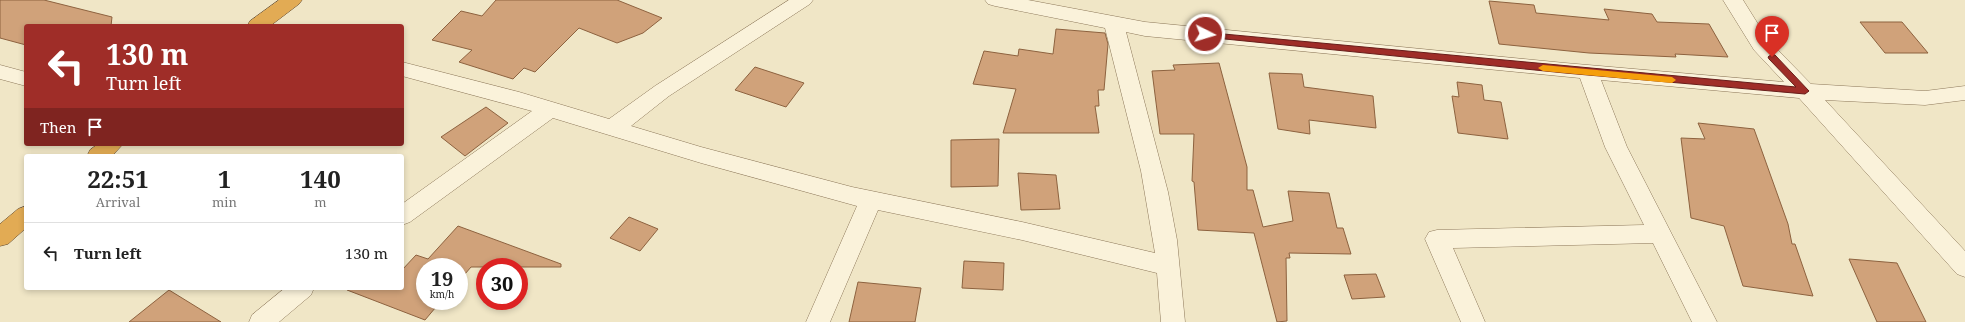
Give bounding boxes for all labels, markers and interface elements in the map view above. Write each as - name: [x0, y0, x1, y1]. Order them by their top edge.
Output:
- position arrow: [1184, 13, 1226, 55]
- pin: [1755, 16, 1789, 57]
- icon: arrive: [1761, 22, 1783, 44]
- text: 130 m: [106, 35, 188, 73]
- icon: left: [40, 40, 92, 92]
- text: Turn left: [106, 71, 181, 95]
- icon: arrive: [84, 116, 106, 138]
- text: Then: [40, 117, 76, 137]
- text: 22:51: [87, 162, 149, 195]
- text: 1: [218, 162, 231, 195]
- text: 140: [300, 162, 341, 195]
- text: Arrival: [96, 193, 140, 211]
- text: min: [212, 193, 237, 211]
- text: m: [314, 193, 327, 211]
- icon: left: [40, 242, 62, 264]
- text: Turn left: [74, 243, 142, 263]
- text: 130 m: [345, 243, 388, 263]
- speed limit sign: 30: [476, 258, 528, 310]
- text: 19: [431, 265, 453, 292]
- text: km/h: [430, 287, 454, 301]

